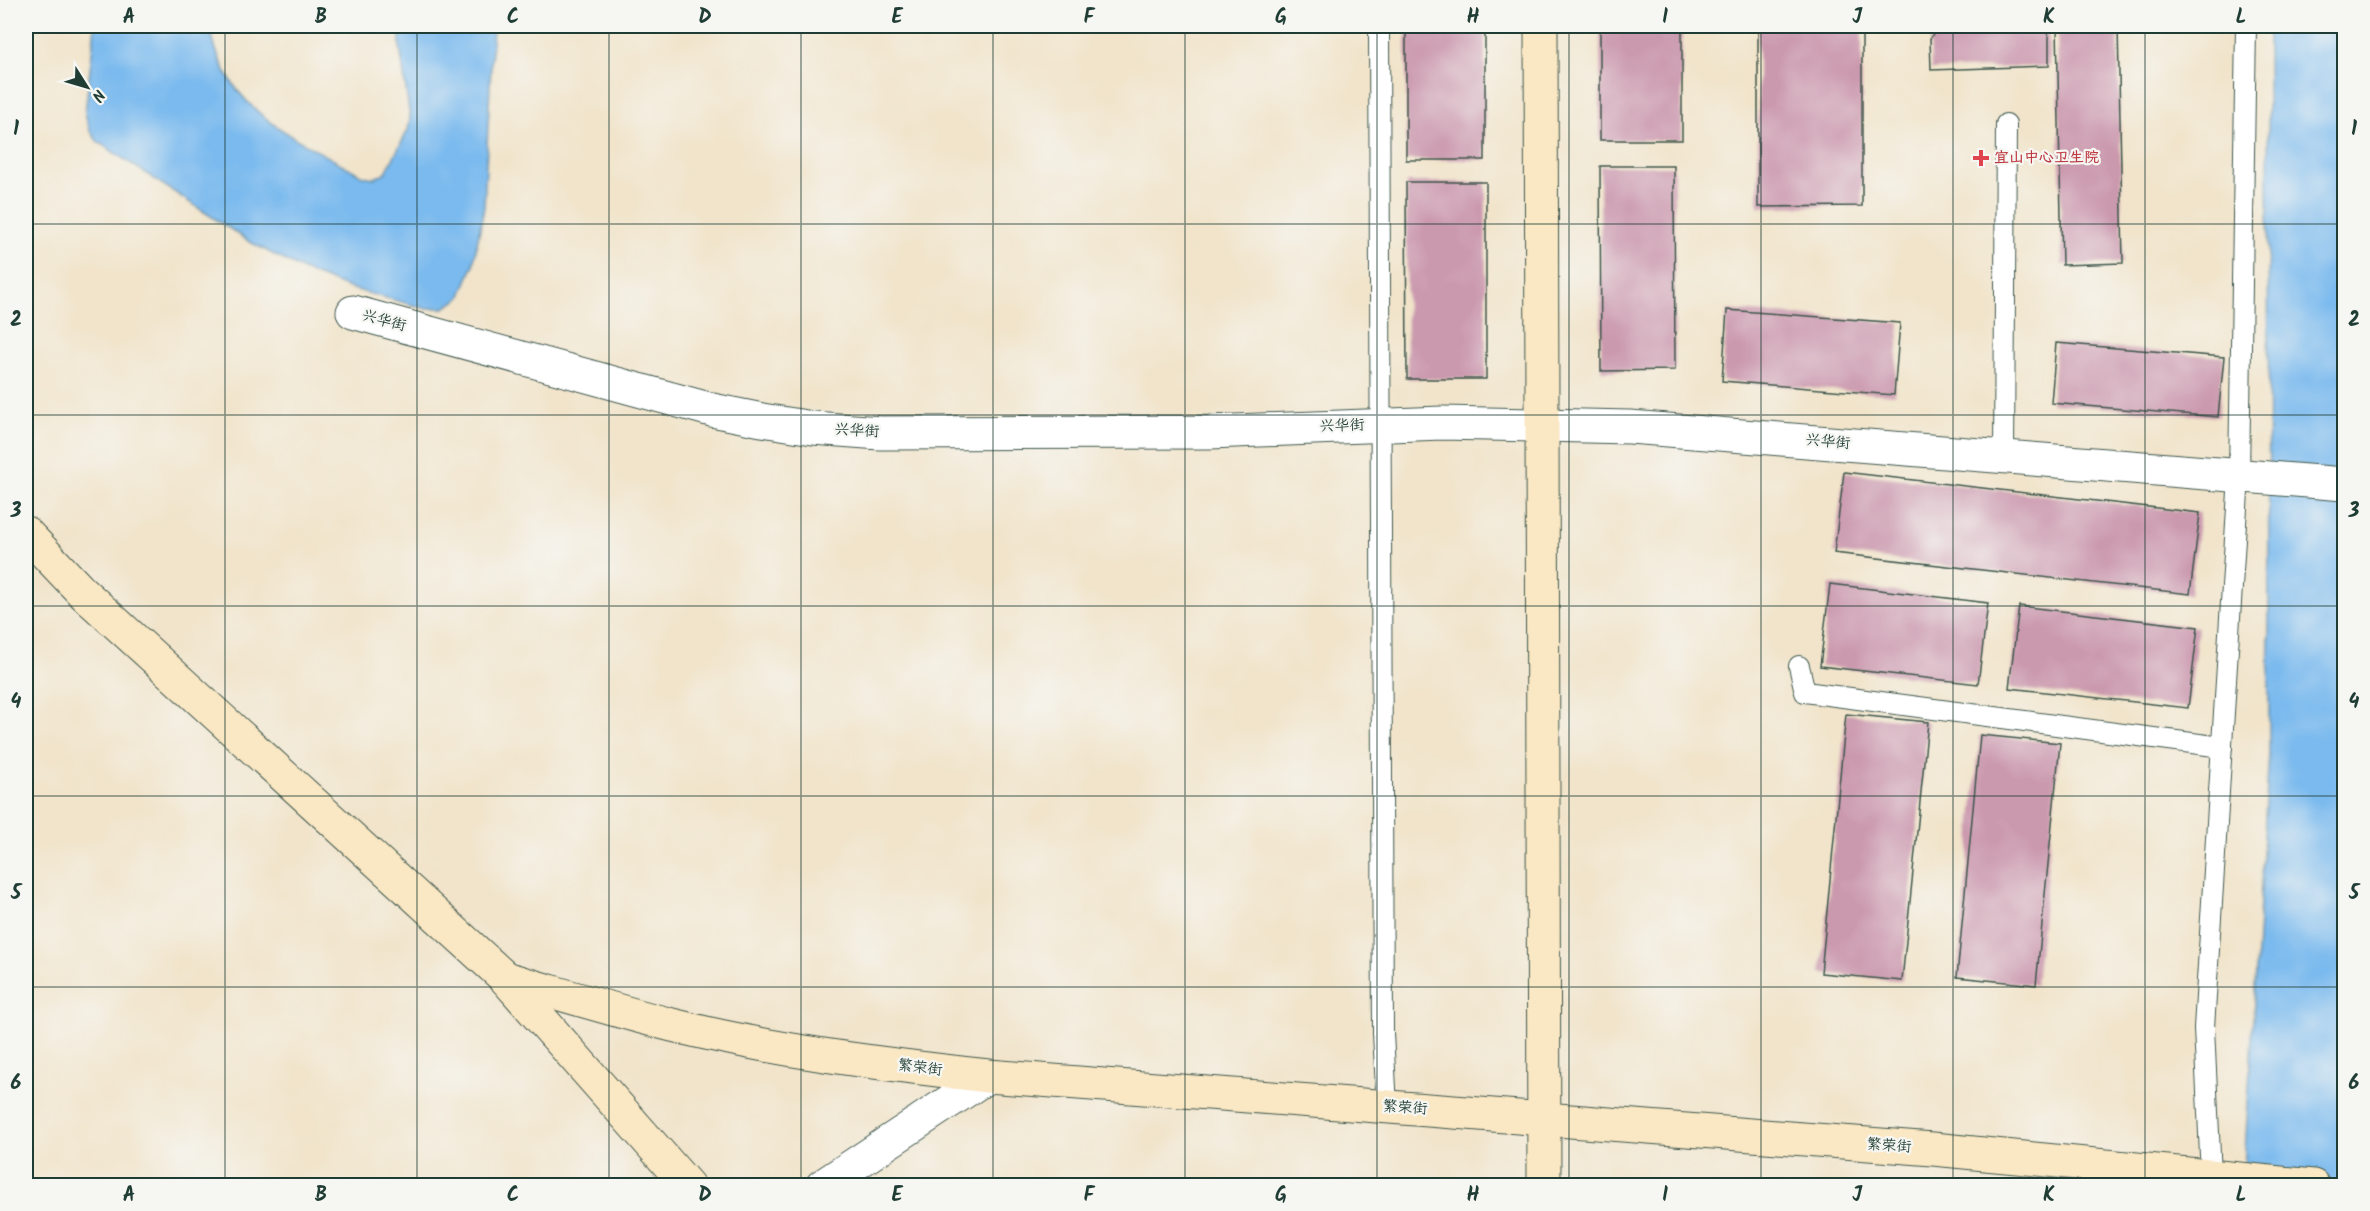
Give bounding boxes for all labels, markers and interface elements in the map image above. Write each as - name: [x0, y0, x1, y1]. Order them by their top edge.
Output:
- text: A: [123, 2, 135, 34]
- text: B: [315, 2, 327, 34]
- text: C: [507, 2, 519, 34]
- text: D: [698, 2, 712, 34]
- text: E: [891, 2, 903, 34]
- text: F: [1084, 2, 1096, 34]
- text: G: [1275, 2, 1287, 34]
- text: H: [1466, 2, 1480, 34]
- text: I: [1662, 2, 1668, 34]
- text: J: [1852, 2, 1863, 34]
- text: K: [2043, 2, 2055, 34]
- text: L: [2236, 2, 2246, 34]
- north arrow: [57, 57, 117, 117]
- text: N: [85, 84, 111, 107]
- text: 1: [13, 114, 19, 146]
- text: 1: [2351, 114, 2357, 146]
- place label: 宜山中心卫生院: [1994, 146, 2099, 170]
- marker: 宜山中心卫生院: [1972, 149, 1990, 167]
- street label: 兴华街: [359, 304, 409, 338]
- text: 2: [10, 305, 22, 337]
- text: 2: [2348, 305, 2360, 337]
- street label: 兴华街: [1319, 413, 1365, 439]
- street label: 兴华街: [834, 418, 880, 444]
- street label: 兴华街: [1805, 428, 1851, 456]
- text: 3: [10, 496, 22, 528]
- text: 3: [2348, 496, 2360, 528]
- text: 4: [11, 687, 22, 719]
- text: 4: [2349, 687, 2360, 719]
- text: 5: [10, 878, 23, 910]
- text: 5: [2348, 878, 2361, 910]
- street label: 繁荣街: [896, 1053, 944, 1083]
- text: 6: [11, 1068, 22, 1100]
- text: 6: [2349, 1068, 2360, 1100]
- street label: 繁荣街: [1382, 1094, 1428, 1122]
- street label: 繁荣街: [1866, 1132, 1912, 1160]
- text: A: [123, 1180, 135, 1211]
- text: B: [315, 1180, 327, 1211]
- text: C: [507, 1180, 519, 1211]
- text: D: [698, 1180, 712, 1211]
- text: E: [891, 1180, 903, 1211]
- text: F: [1084, 1180, 1096, 1211]
- text: G: [1275, 1180, 1287, 1211]
- text: H: [1466, 1180, 1480, 1211]
- text: I: [1662, 1180, 1668, 1211]
- text: J: [1852, 1180, 1863, 1211]
- text: K: [2043, 1180, 2055, 1211]
- text: L: [2236, 1180, 2246, 1211]

